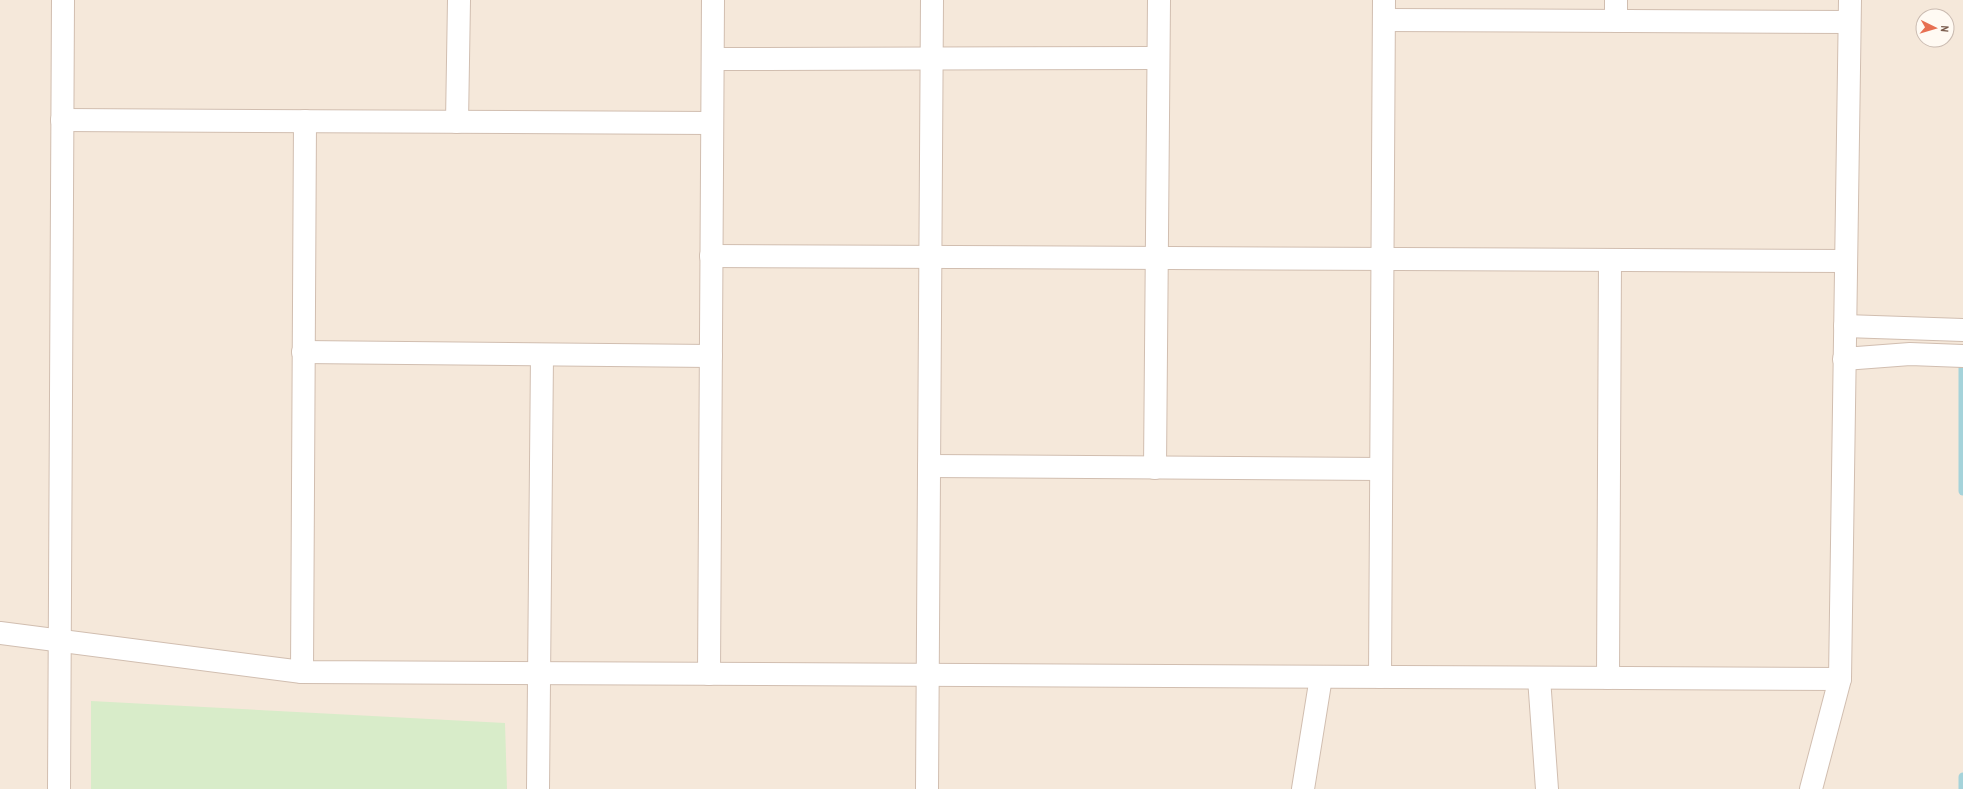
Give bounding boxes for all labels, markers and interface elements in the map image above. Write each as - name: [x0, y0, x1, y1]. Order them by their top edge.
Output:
- north arrow: [1915, 8, 1955, 48]
- text: N: [1938, 25, 1952, 33]

